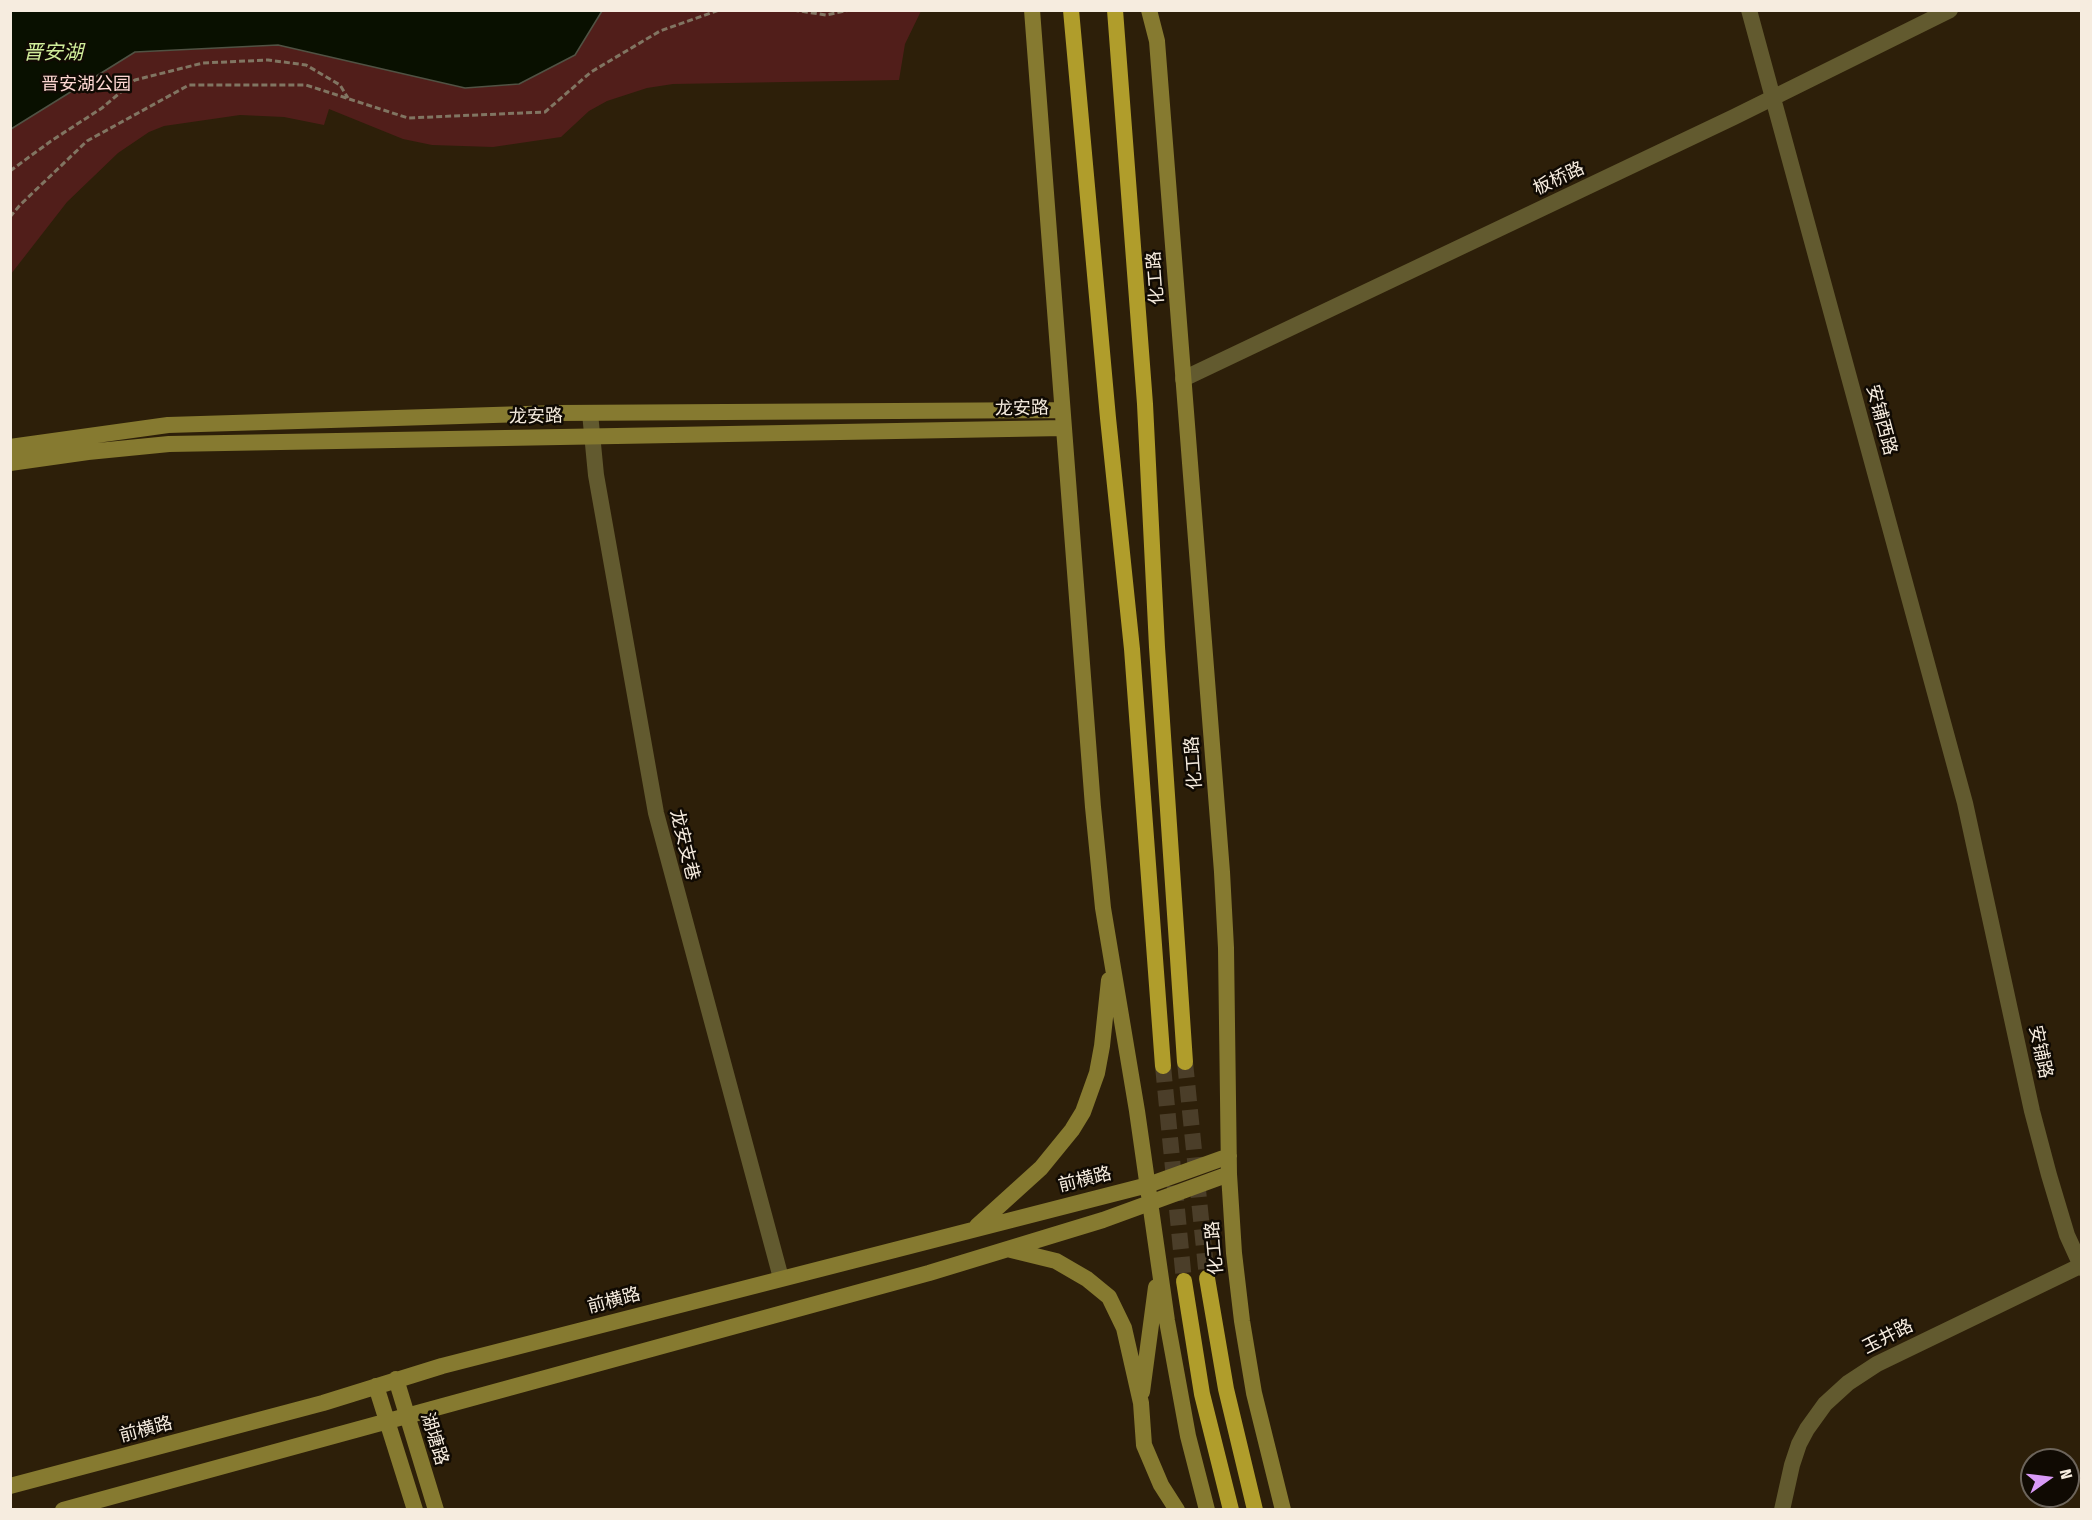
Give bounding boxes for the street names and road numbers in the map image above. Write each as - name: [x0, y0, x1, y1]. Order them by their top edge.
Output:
- street label: 板桥路: [1530, 158, 1588, 200]
- street label: 化工路: [1143, 250, 1169, 306]
- street label: 安铺西路: [1861, 382, 1901, 458]
- street label: 龙安路: [995, 398, 1049, 420]
- street label: 龙安路: [509, 406, 563, 428]
- street label: 化工路: [1181, 735, 1207, 791]
- street label: 龙安支巷: [665, 807, 703, 883]
- street label: 安铺路: [2024, 1023, 2056, 1081]
- street label: 前横路: [1056, 1163, 1114, 1197]
- street label: 化工路: [1202, 1220, 1228, 1276]
- street label: 前横路: [585, 1284, 643, 1318]
- street label: 玉井路: [1859, 1315, 1917, 1359]
- street label: 湖塘路: [416, 1410, 452, 1468]
- street label: 前横路: [117, 1413, 175, 1447]

